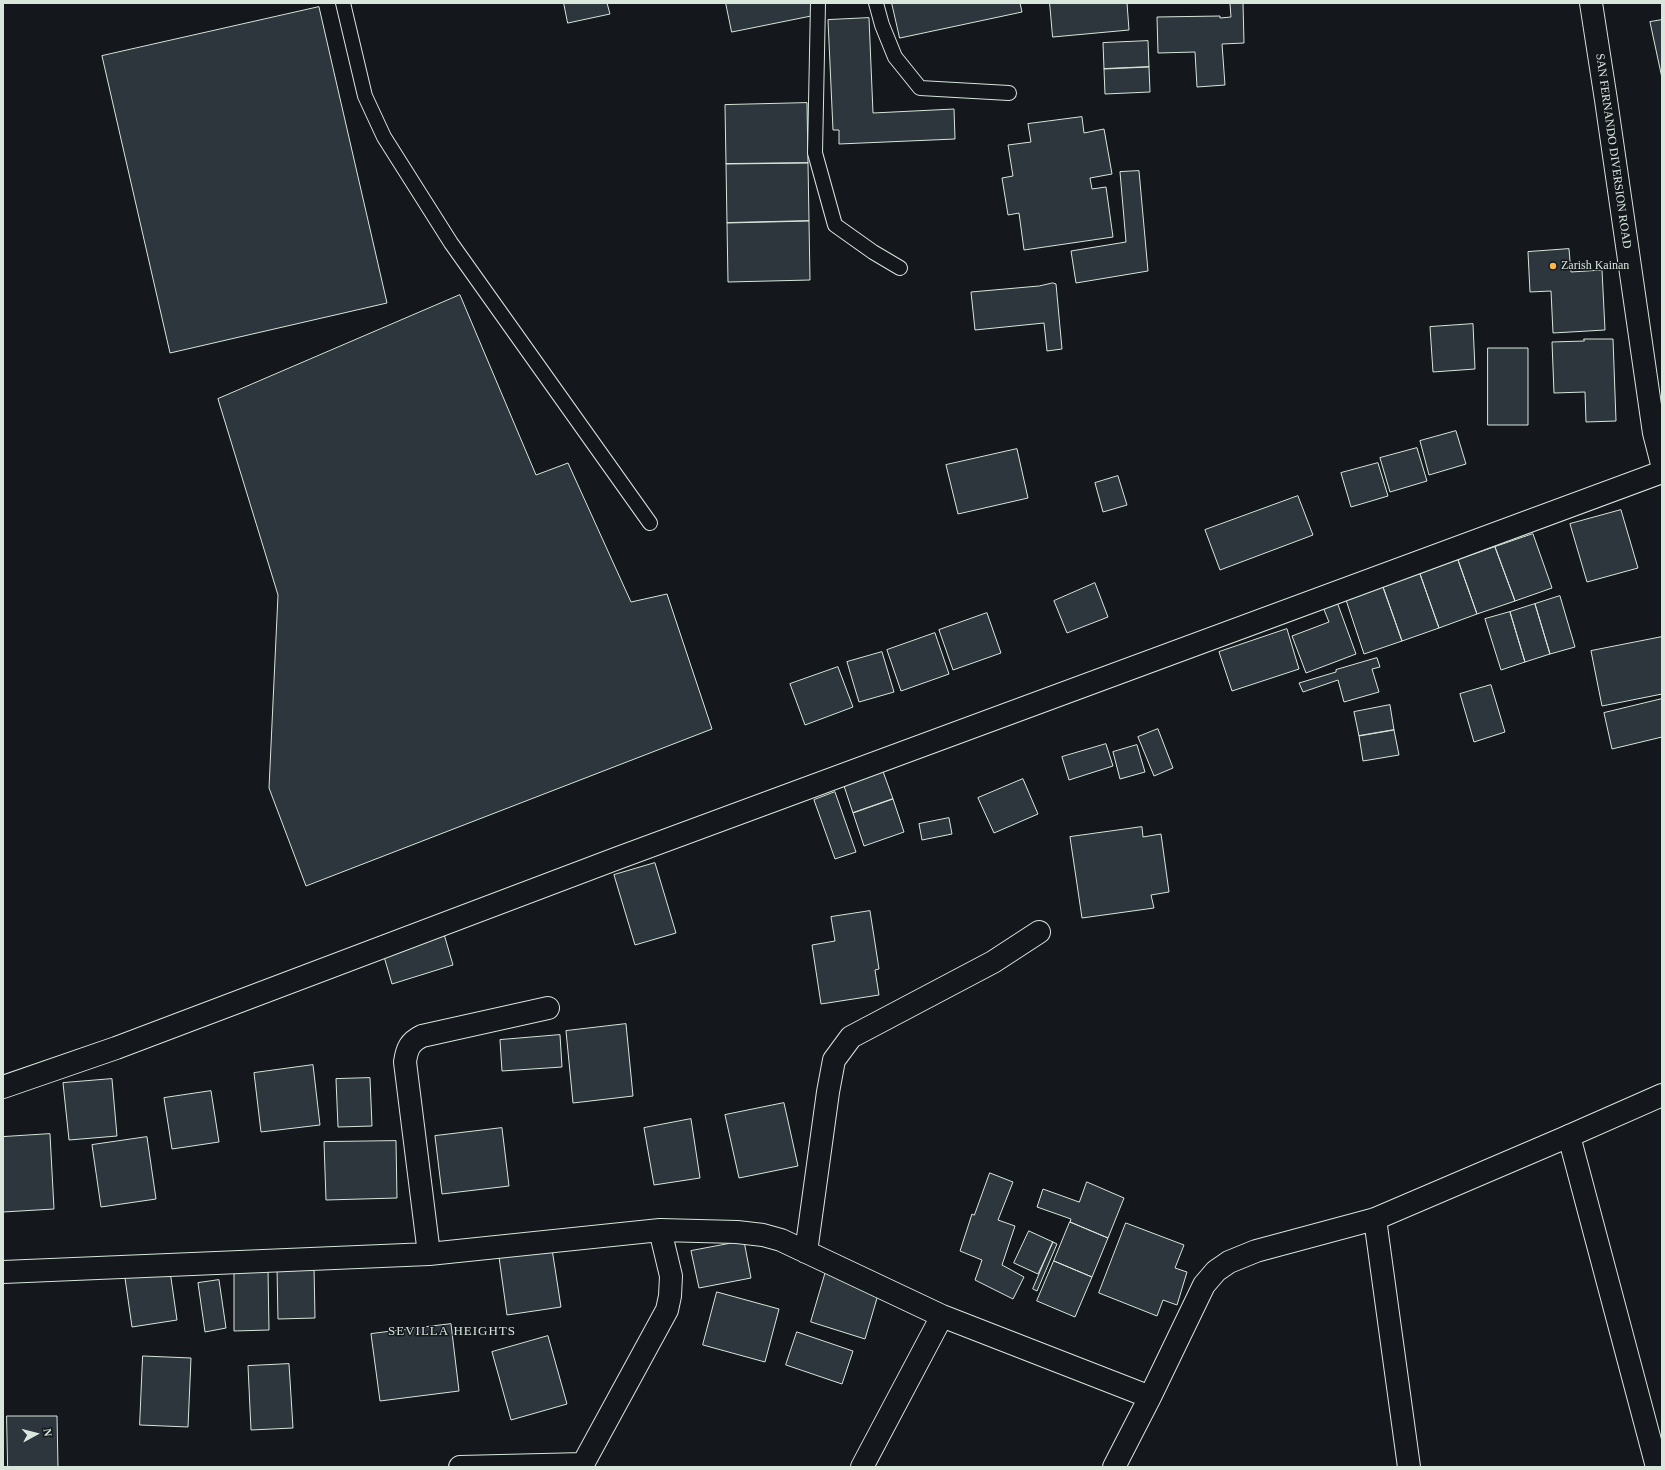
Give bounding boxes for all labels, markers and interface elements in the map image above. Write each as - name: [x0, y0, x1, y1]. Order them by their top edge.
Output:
- street label: SAN FERNANDO DIVERSION ROAD: [1592, 52, 1634, 250]
- place label: Zarish Kainan: [1561, 259, 1629, 273]
- marker: Zarish Kainan: [1548, 261, 1558, 271]
- district label: SEVILLA HEIGHTS: [388, 1324, 516, 1340]
- north arrow: [16, 1414, 56, 1454]
- text: N: [41, 1428, 54, 1437]

